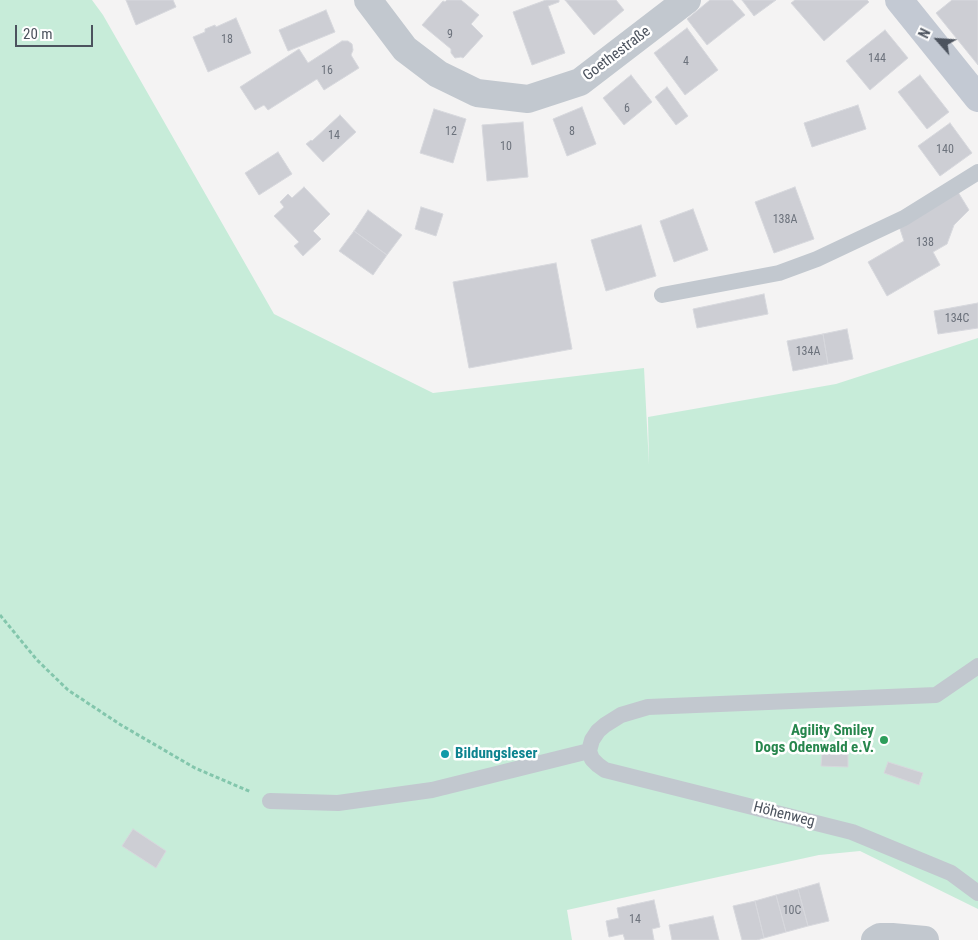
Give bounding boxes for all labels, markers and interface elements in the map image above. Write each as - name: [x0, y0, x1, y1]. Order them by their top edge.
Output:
- scale bar: [18, 15, 95, 47]
- north arrow: [913, 15, 963, 65]
- street label: Goethestraße: [580, 23, 654, 85]
- text: 20 m: [23, 25, 53, 43]
- text: N: [915, 26, 934, 41]
- house number: 9: [447, 28, 453, 42]
- house number: 18: [221, 33, 233, 47]
- house number: 144: [868, 52, 886, 66]
- house number: 4: [683, 55, 689, 69]
- house number: 16: [321, 64, 333, 78]
- house number: 6: [624, 102, 630, 116]
- house number: 12: [445, 125, 457, 139]
- house number: 8: [569, 125, 575, 139]
- house number: 14: [328, 129, 340, 143]
- house number: 10: [500, 140, 512, 154]
- house number: 140: [936, 143, 954, 157]
- house number: 138A: [773, 213, 797, 227]
- house number: 138: [916, 236, 934, 250]
- house number: 134C: [945, 312, 969, 326]
- house number: 134A: [796, 345, 820, 359]
- place label: Agility Smiley Dogs Odenwald e.V.: [755, 722, 874, 757]
- marker: Agility Smiley Dogs Odenwald e.V.: [878, 734, 890, 746]
- place label: Bildungsleser: [455, 745, 537, 763]
- marker: Bildungsleser: [439, 748, 451, 760]
- street label: Höhenweg: [751, 799, 817, 831]
- house number: 10C: [783, 904, 801, 918]
- house number: 14: [629, 913, 641, 927]

